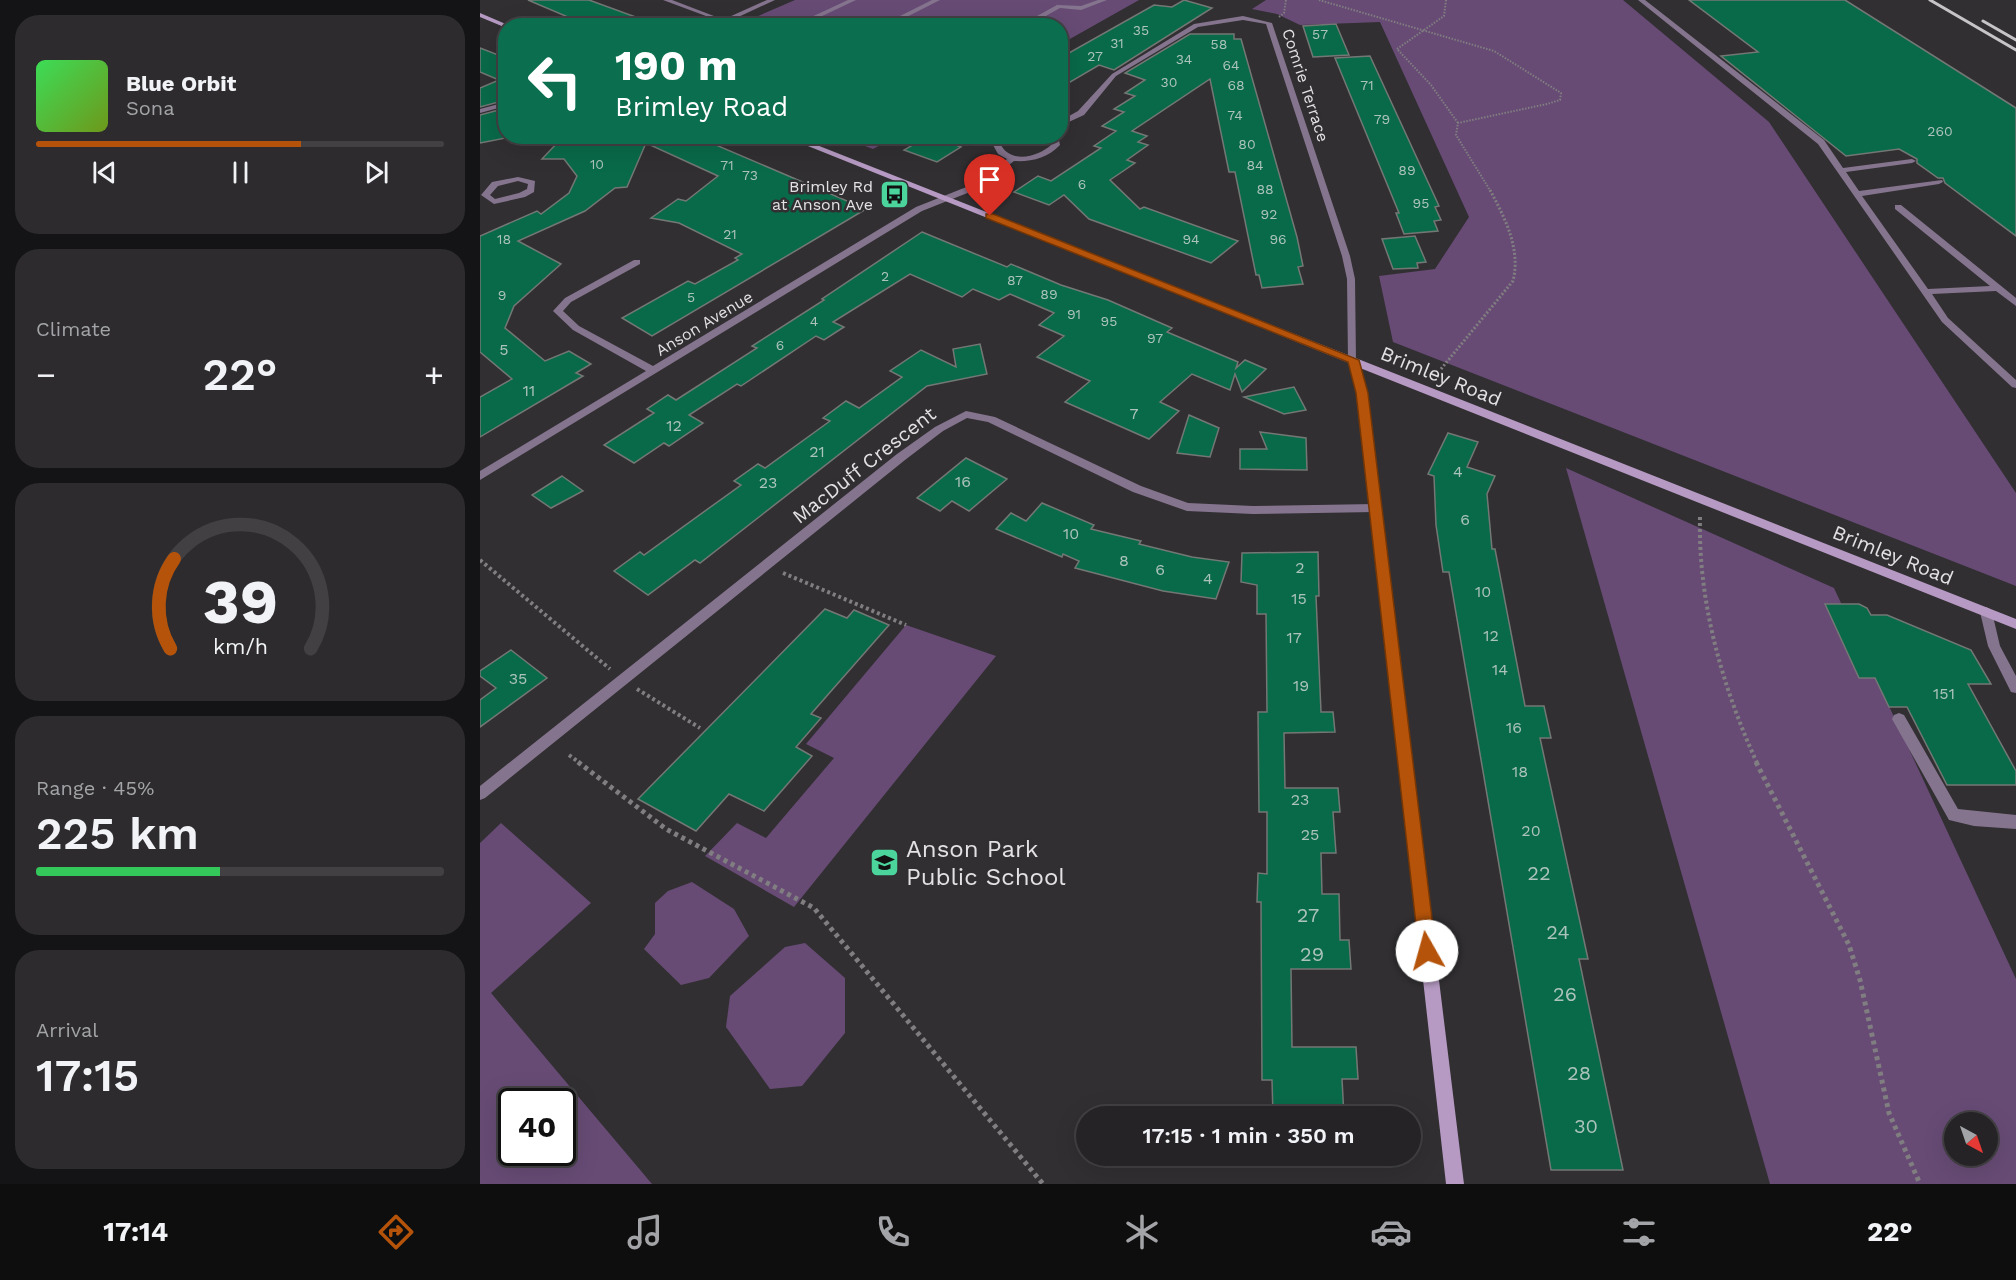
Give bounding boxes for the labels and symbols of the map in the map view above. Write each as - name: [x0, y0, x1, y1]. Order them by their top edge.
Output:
- house number: 35: [1133, 22, 1149, 38]
- street label: Comrie Terrace: [1278, 26, 1333, 144]
- house number: 57: [1312, 26, 1328, 42]
- house number: 31: [1110, 35, 1124, 51]
- house number: 58: [1211, 36, 1227, 52]
- house number: 27: [1087, 48, 1103, 64]
- house number: 34: [1176, 51, 1192, 67]
- house number: 64: [1222, 57, 1240, 73]
- house number: 30: [1161, 74, 1177, 90]
- house number: 68: [1227, 77, 1245, 93]
- house number: 71: [1360, 77, 1374, 93]
- house number: 74: [1227, 107, 1243, 123]
- house number: 79: [1374, 111, 1390, 127]
- house number: 260: [1927, 123, 1953, 139]
- house number: 80: [1238, 136, 1256, 152]
- pin: [964, 154, 1015, 216]
- house number: 10: [590, 156, 604, 172]
- house number: 71: [720, 157, 734, 173]
- house number: 84: [1246, 157, 1264, 173]
- house number: 89: [1398, 162, 1416, 178]
- house number: 73: [742, 167, 758, 183]
- house number: 6: [1078, 176, 1086, 192]
- place label: Brimley Rd at Anson Ave: [772, 177, 873, 214]
- bus stop icon: Brimley Rd at Anson Ave: [878, 179, 910, 211]
- house number: 88: [1256, 181, 1274, 197]
- house number: 95: [1413, 195, 1429, 211]
- house number: 92: [1261, 206, 1277, 222]
- house number: 21: [723, 226, 737, 242]
- house number: 18: [497, 231, 511, 247]
- house number: 94: [1182, 231, 1200, 247]
- house number: 96: [1269, 231, 1287, 247]
- house number: 2: [881, 268, 889, 284]
- house number: 87: [1007, 272, 1023, 288]
- house number: 89: [1040, 286, 1058, 302]
- house number: 9: [498, 287, 506, 303]
- street label: Anson Avenue: [652, 287, 756, 360]
- house number: 5: [687, 289, 695, 305]
- house number: 91: [1067, 306, 1081, 322]
- house number: 4: [810, 313, 818, 329]
- house number: 95: [1101, 313, 1117, 329]
- house number: 97: [1147, 330, 1163, 346]
- house number: 6: [776, 337, 784, 353]
- house number: 5: [499, 340, 509, 359]
- street label: Brimley Road: [1377, 341, 1505, 411]
- house number: 11: [523, 381, 535, 400]
- street label: MacDuff Crescent: [788, 401, 941, 528]
- house number: 7: [1130, 404, 1139, 423]
- house number: 12: [666, 416, 682, 435]
- house number: 21: [809, 442, 825, 461]
- house number: 4: [1453, 462, 1463, 481]
- house number: 16: [955, 472, 971, 491]
- house number: 23: [759, 473, 777, 492]
- house number: 6: [1460, 510, 1470, 529]
- street label: Brimley Road: [1829, 520, 1957, 590]
- house number: 10: [1063, 524, 1079, 543]
- house number: 8: [1119, 551, 1129, 570]
- house number: 2: [1295, 558, 1305, 577]
- house number: 6: [1155, 560, 1165, 579]
- house number: 4: [1203, 569, 1213, 588]
- house number: 10: [1475, 582, 1491, 601]
- house number: 15: [1291, 589, 1307, 608]
- house number: 12: [1483, 626, 1499, 645]
- house number: 17: [1286, 628, 1302, 647]
- house number: 14: [1492, 660, 1508, 679]
- house number: 35: [509, 669, 527, 688]
- house number: 19: [1293, 676, 1309, 695]
- house number: 151: [1933, 684, 1955, 703]
- house number: 16: [1506, 718, 1522, 737]
- house number: 18: [1512, 762, 1528, 781]
- house number: 23: [1291, 790, 1309, 809]
- house number: 20: [1521, 821, 1541, 840]
- house number: 25: [1301, 825, 1319, 844]
- place label: Anson Park Public School: [906, 835, 1066, 891]
- school or university icon: Anson Park Public School: [869, 847, 901, 879]
- house number: 22: [1527, 861, 1551, 885]
- house number: 27: [1297, 903, 1319, 927]
- position arrow: [1395, 919, 1459, 983]
- house number: 24: [1546, 920, 1570, 944]
- house number: 29: [1300, 942, 1324, 966]
- house number: 26: [1553, 982, 1577, 1006]
- house number: 28: [1567, 1061, 1591, 1085]
- speed limit sign: 40: [498, 1088, 576, 1166]
- north arrow: [1944, 1112, 1998, 1166]
- house number: 30: [1574, 1114, 1598, 1138]

